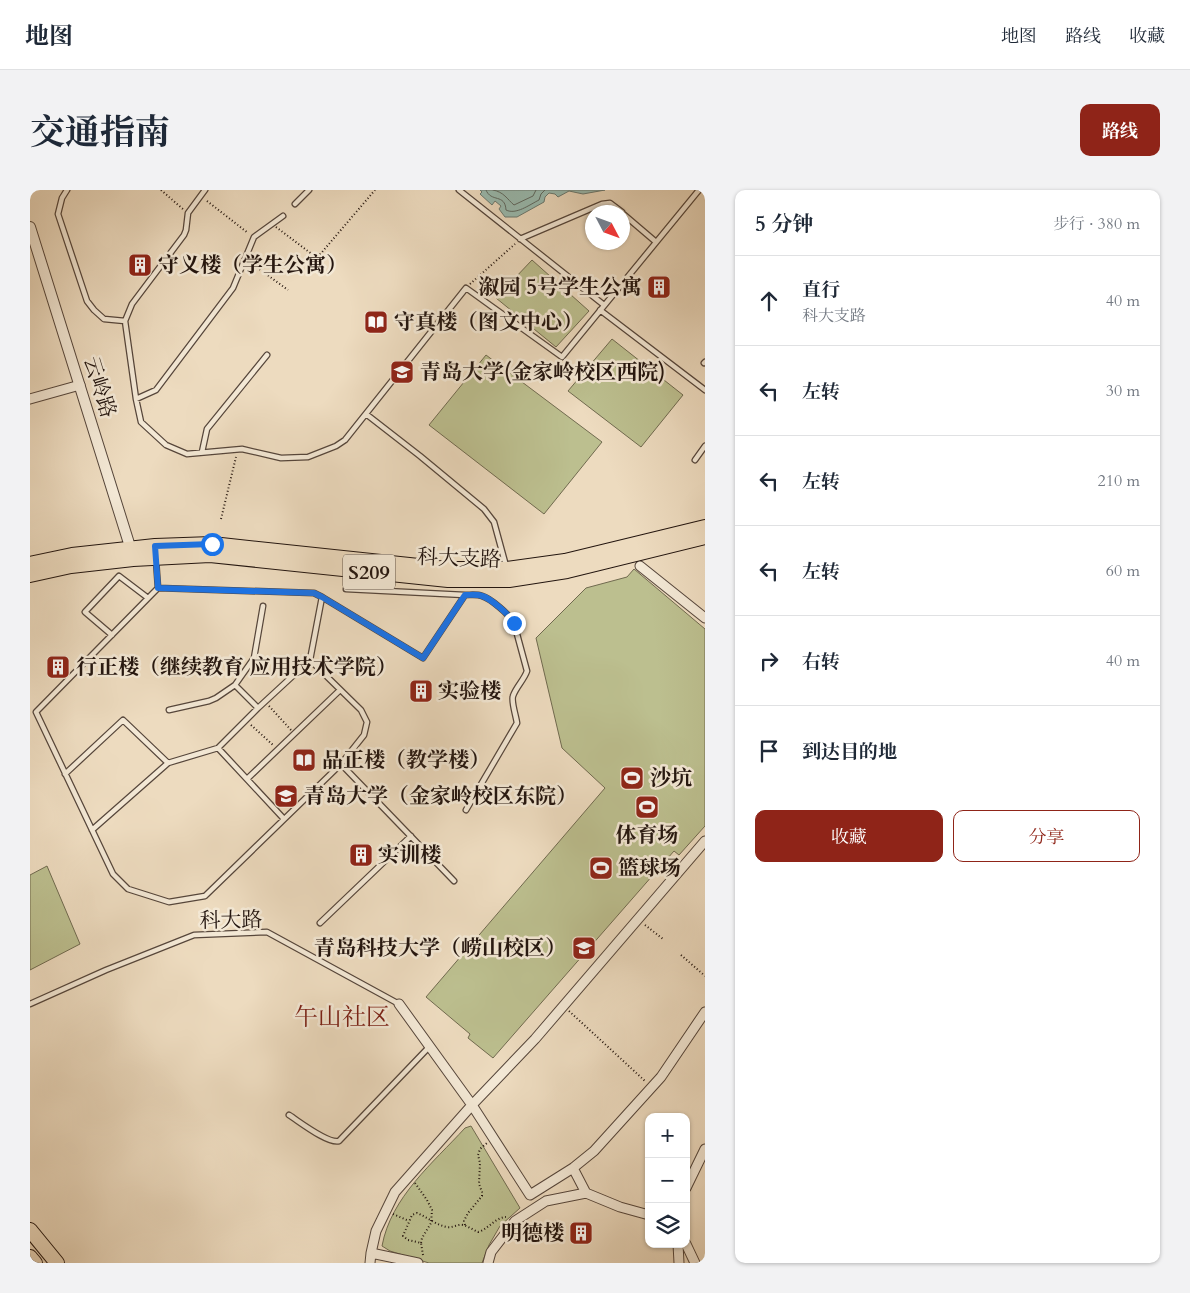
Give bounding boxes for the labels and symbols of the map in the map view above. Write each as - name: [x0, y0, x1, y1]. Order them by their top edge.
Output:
- north arrow: [585, 205, 630, 250]
- place label: 守义楼（学生公寓）: [158, 251, 347, 280]
- building icon: 守义楼（学生公寓）: [127, 252, 153, 278]
- place label: 溆园 5号学生公寓: [479, 273, 642, 302]
- building icon: 溆园 5号学生公寓: [646, 274, 672, 300]
- place label: 守真楼（图文中心）: [394, 308, 583, 337]
- library icon: 守真楼（图文中心）: [363, 309, 389, 335]
- street label: 云岭路: [76, 353, 123, 422]
- place label: 青岛大学(金家岭校区西院): [420, 358, 665, 387]
- school or university icon: 青岛大学(金家岭校区西院): [389, 359, 415, 385]
- route start: [201, 533, 224, 556]
- street label: 科大支路: [417, 543, 501, 574]
- road number: S209: [343, 554, 395, 590]
- route end: [503, 612, 526, 635]
- place label: 行正楼（继续教育 应用技术学院）: [76, 653, 397, 682]
- building icon: 行正楼（继续教育 应用技术学院）: [45, 654, 71, 680]
- place label: 实验楼: [438, 677, 501, 706]
- building icon: 实验楼: [408, 678, 434, 704]
- place label: 品正楼（教学楼）: [322, 746, 490, 775]
- library icon: 品正楼（教学楼）: [291, 747, 317, 773]
- place label: 沙坑: [650, 764, 692, 793]
- sports icon: 沙坑: [619, 765, 645, 791]
- place label: 青岛大学（金家岭校区东院）: [304, 782, 577, 811]
- school or university icon: 青岛大学（金家岭校区东院）: [273, 783, 299, 809]
- sports icon: 体育场: [634, 794, 660, 820]
- place label: 体育场: [616, 821, 679, 850]
- place label: 实训楼: [378, 841, 441, 870]
- building icon: 实训楼: [348, 842, 374, 868]
- place label: 篮球场: [618, 854, 681, 883]
- sports icon: 篮球场: [588, 855, 614, 881]
- street label: 科大路: [199, 905, 263, 936]
- place label: 青岛科技大学（崂山校区）: [314, 934, 566, 963]
- school or university icon: 青岛科技大学（崂山校区）: [571, 935, 597, 961]
- district label: 午山社区: [294, 1001, 390, 1034]
- place label: 明德楼: [501, 1219, 564, 1248]
- building icon: 明德楼: [568, 1220, 594, 1246]

